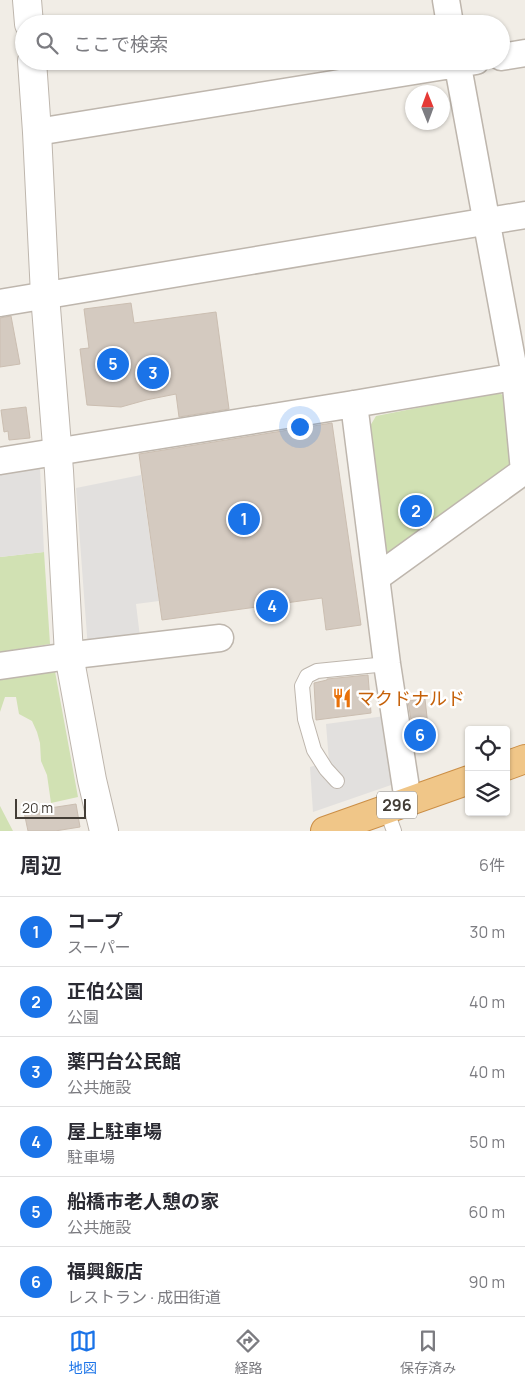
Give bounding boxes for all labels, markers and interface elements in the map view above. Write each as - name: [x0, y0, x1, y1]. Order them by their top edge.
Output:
- search box: [15, 15, 510, 70]
- icon: search: [33, 29, 61, 57]
- text: ここで検索: [73, 31, 168, 57]
- north arrow: [405, 85, 450, 130]
- pin: 5: [97, 345, 129, 383]
- pin: 3: [137, 354, 169, 392]
- your location: [287, 414, 313, 440]
- pin: 2: [400, 492, 432, 530]
- pin: 1: [228, 500, 260, 538]
- pin: 4: [256, 587, 288, 625]
- place label: マクドナルド: [357, 686, 465, 710]
- restaurant icon: マクドナルド: [331, 687, 353, 709]
- pin: 6: [404, 716, 436, 754]
- map controls: [465, 726, 510, 816]
- button: locate: [465, 726, 510, 771]
- button: layers: [465, 771, 510, 816]
- road number: 296: [377, 792, 417, 818]
- scale bar: [15, 796, 86, 819]
- text: 20 m: [22, 798, 53, 817]
- text: 周辺: [20, 851, 62, 879]
- text: 6件: [479, 854, 505, 876]
- text: コープ: [67, 908, 123, 934]
- text: 1: [32, 921, 40, 943]
- text: 30 m: [470, 921, 505, 943]
- text: スーパー: [67, 936, 131, 958]
- text: 正伯公園: [67, 978, 143, 1004]
- text: 2: [31, 991, 41, 1013]
- text: 40 m: [469, 991, 505, 1013]
- text: 公園: [67, 1006, 99, 1028]
- text: 薬円台公民館: [67, 1048, 181, 1074]
- text: 3: [31, 1061, 41, 1083]
- text: 40 m: [469, 1061, 505, 1083]
- text: 公共施設: [67, 1076, 131, 1098]
- text: 屋上駐車場: [67, 1118, 162, 1144]
- text: 4: [31, 1131, 41, 1153]
- text: 50 m: [469, 1131, 505, 1153]
- text: 駐車場: [67, 1146, 115, 1168]
- text: 船橋市老人憩の家: [67, 1188, 219, 1214]
- text: 5: [31, 1201, 41, 1223]
- text: 60 m: [469, 1201, 505, 1223]
- text: 公共施設: [67, 1216, 131, 1238]
- text: 福興飯店: [67, 1258, 143, 1284]
- text: 6: [31, 1271, 41, 1293]
- text: 90 m: [469, 1271, 505, 1293]
- text: レストラン · 成田街道: [67, 1286, 221, 1308]
- tab: 地図: [69, 1327, 97, 1377]
- tab: 経路: [234, 1327, 262, 1377]
- tab: 保存済み: [400, 1327, 456, 1377]

